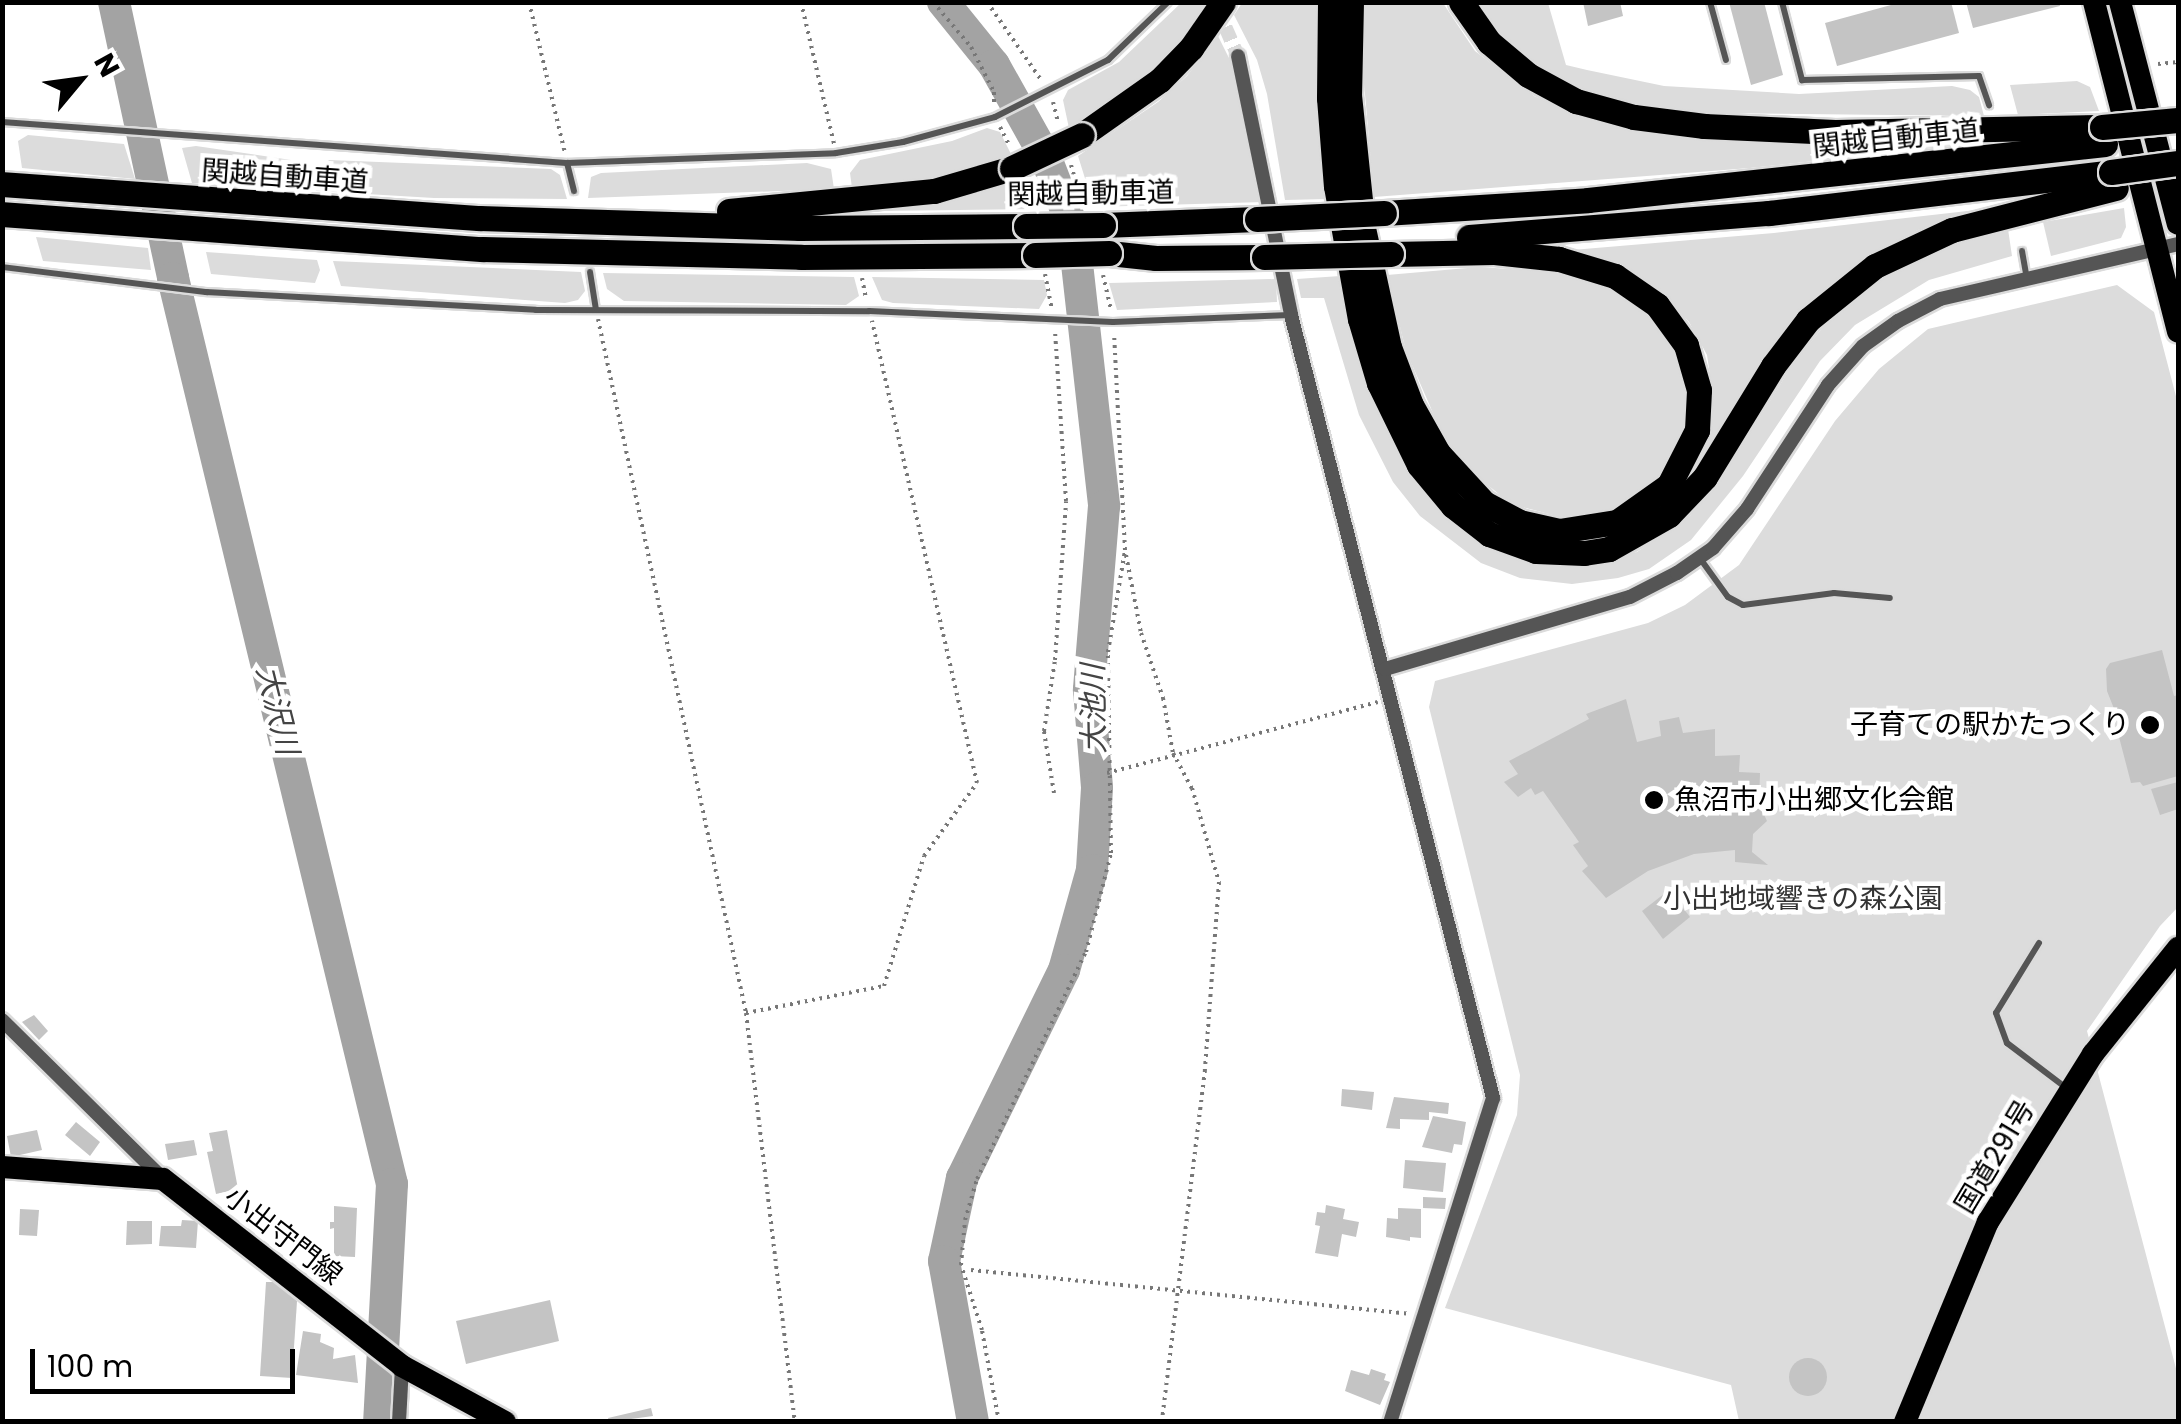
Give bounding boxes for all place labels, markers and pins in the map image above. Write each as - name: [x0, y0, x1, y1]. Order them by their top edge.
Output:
- place label: 子育ての駅かたっくり: [1850, 708, 2130, 742]
- marker: 子育ての駅かたっくり: [2139, 714, 2161, 736]
- place label: 魚沼市小出郷文化会館: [1674, 783, 1954, 817]
- marker: 魚沼市小出郷文化会館: [1643, 789, 1665, 811]

